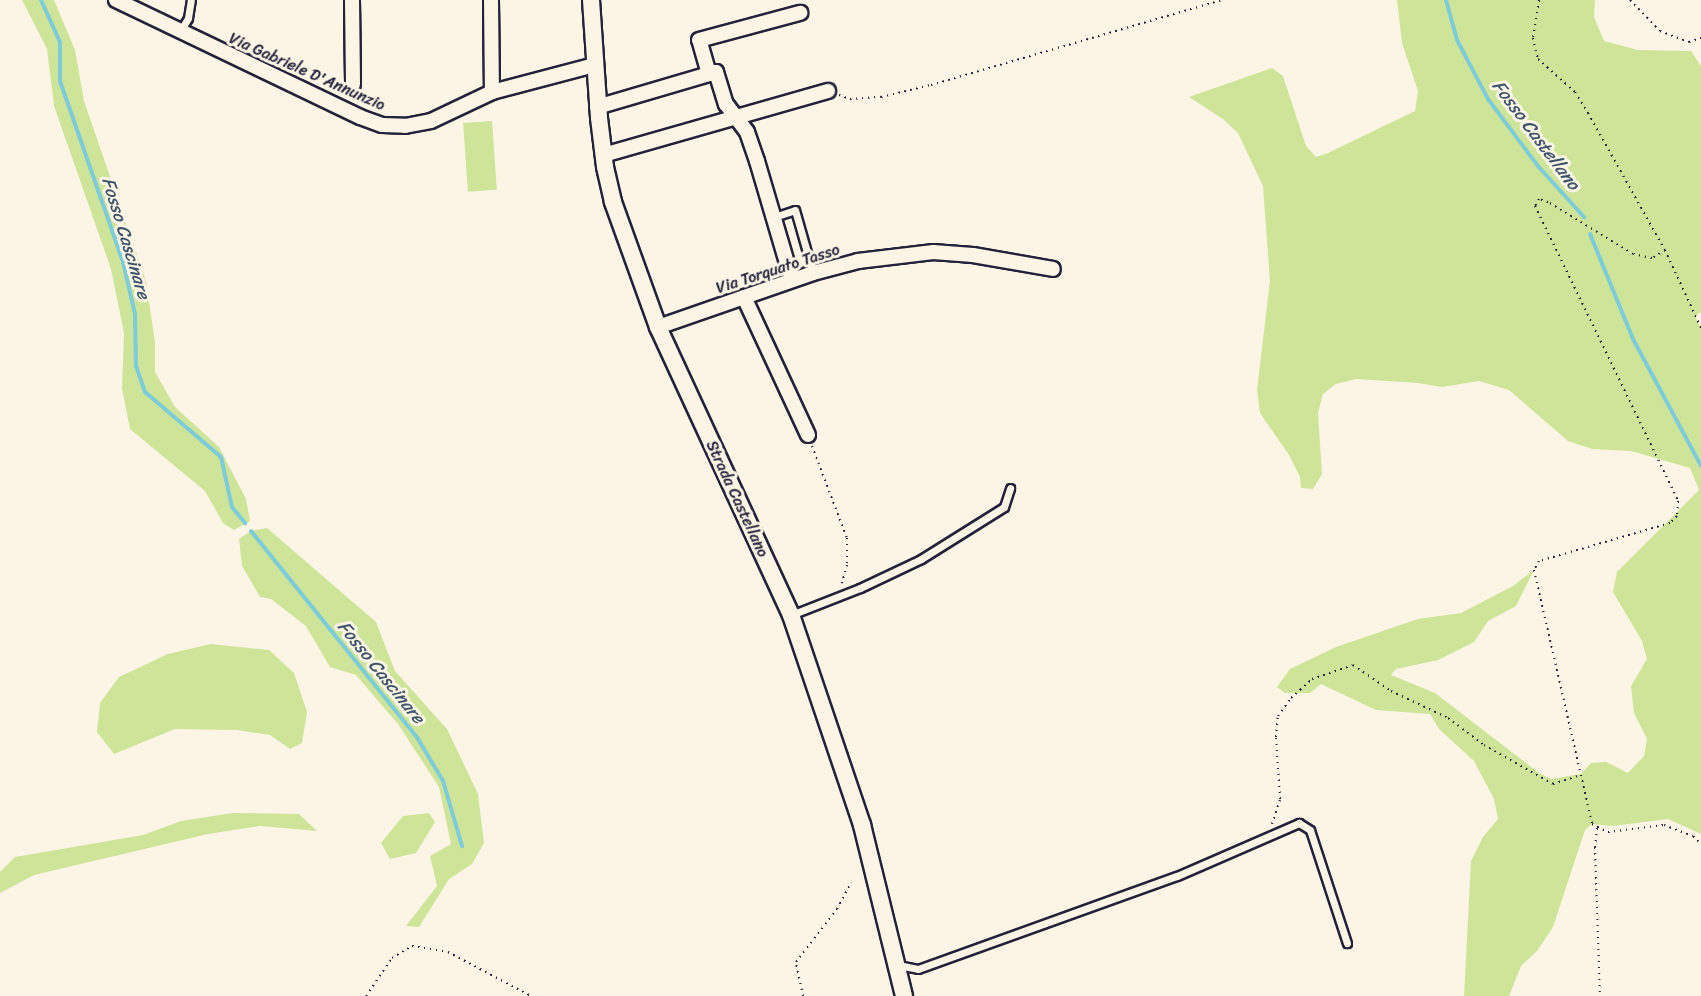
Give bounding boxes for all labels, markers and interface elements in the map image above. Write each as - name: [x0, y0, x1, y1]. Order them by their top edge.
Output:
- street label: Via Gabriele D'Annunzio: [226, 29, 388, 115]
- water label: Fosso Castellano: [1487, 75, 1585, 195]
- water label: Fosso Cascinare: [97, 174, 155, 302]
- street label: Via Torquato Tasso: [713, 240, 843, 298]
- street label: Strada Castellano: [702, 438, 772, 560]
- water label: Fosso Cascinare: [333, 616, 429, 728]

